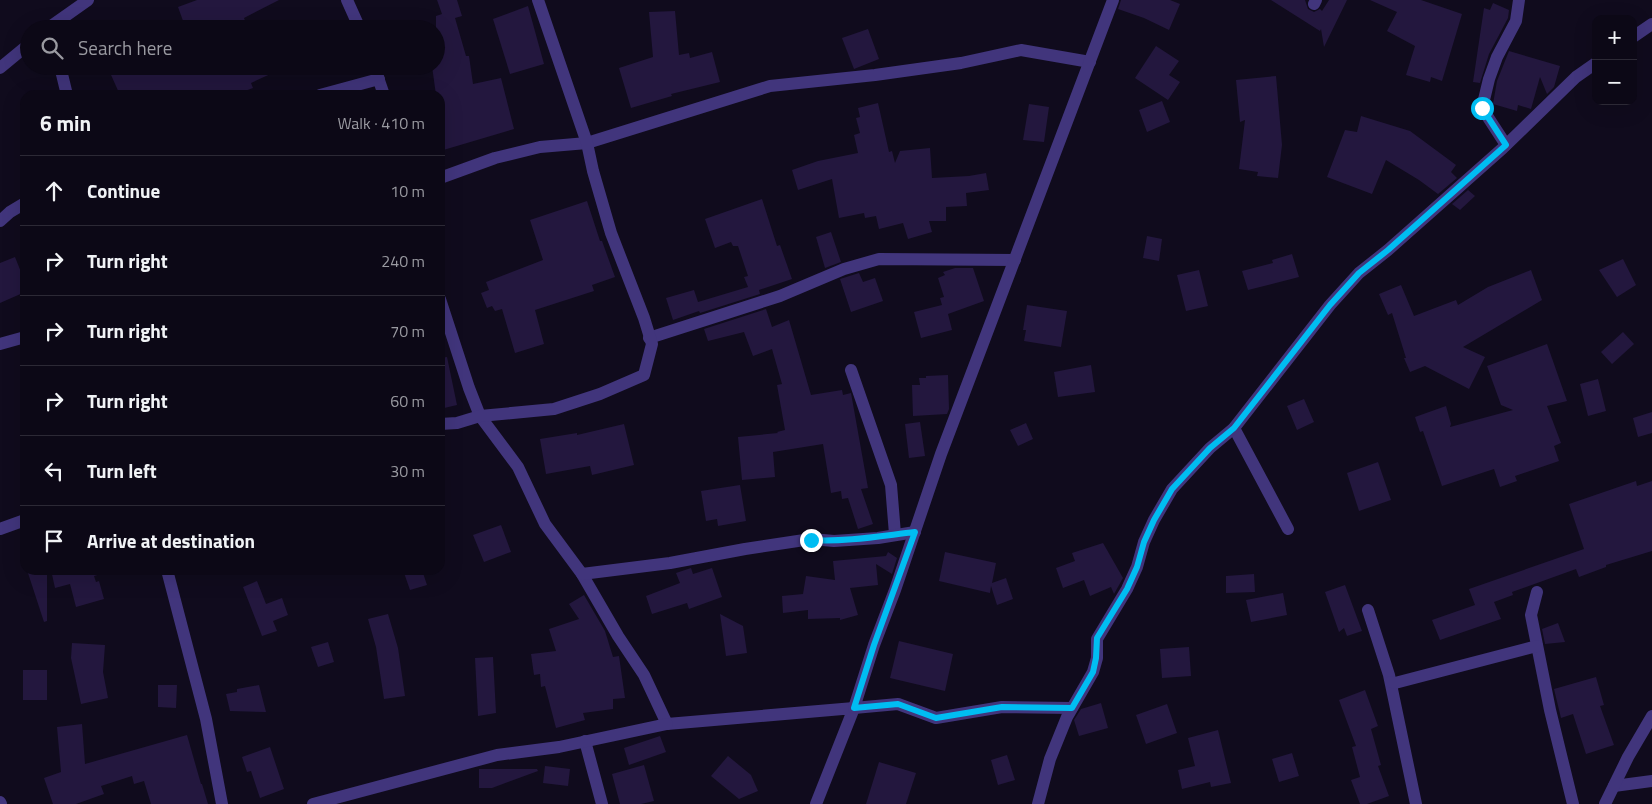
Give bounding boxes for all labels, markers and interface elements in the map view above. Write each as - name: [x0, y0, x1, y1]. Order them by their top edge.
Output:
- map controls: [1592, 15, 1637, 105]
- button: +: [1592, 15, 1637, 60]
- search box: [20, 20, 445, 75]
- text: Search here: [78, 33, 172, 62]
- icon: search: [38, 34, 66, 62]
- button: −: [1592, 60, 1637, 105]
- route start: [1471, 97, 1494, 120]
- text: 6 min: [40, 107, 91, 139]
- text: Walk · 410 m: [337, 111, 425, 135]
- text: Continue: [87, 176, 160, 205]
- icon: ahead: [40, 177, 68, 205]
- text: 10 m: [390, 179, 425, 203]
- text: Turn right: [87, 246, 168, 275]
- icon: right: [40, 247, 68, 275]
- text: 240 m: [381, 249, 425, 273]
- text: Turn right: [87, 316, 168, 345]
- icon: right: [40, 317, 68, 345]
- text: 70 m: [390, 319, 425, 343]
- text: Turn right: [87, 386, 168, 415]
- icon: right: [40, 387, 68, 415]
- text: 60 m: [390, 389, 425, 413]
- text: Turn left: [87, 456, 157, 485]
- icon: left: [40, 457, 68, 485]
- text: 30 m: [390, 459, 425, 483]
- text: Arrive at destination: [87, 526, 255, 555]
- icon: arrive: [40, 527, 68, 555]
- route end: [800, 529, 823, 552]

